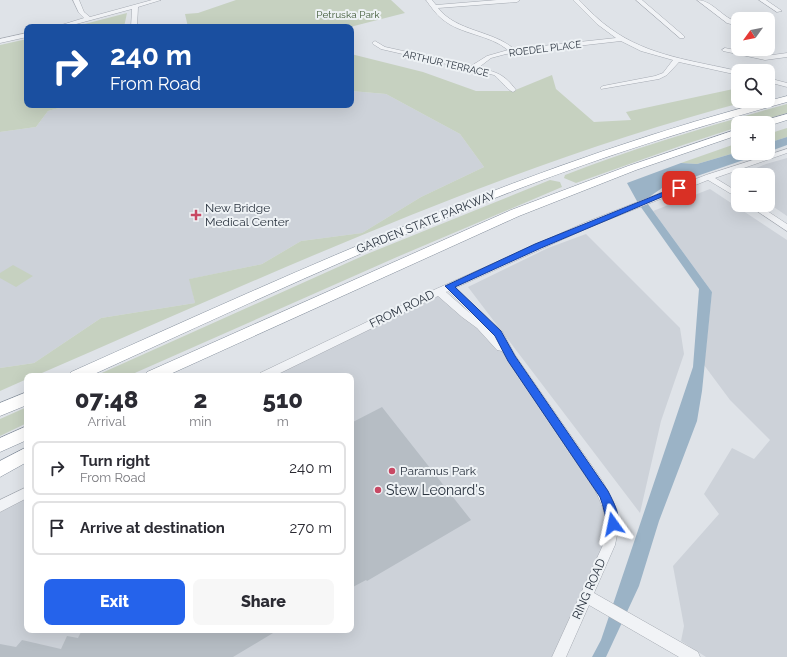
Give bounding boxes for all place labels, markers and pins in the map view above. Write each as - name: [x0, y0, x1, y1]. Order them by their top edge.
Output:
- pin: [662, 171, 696, 205]
- place label: New Bridge Medical Center: [205, 201, 290, 229]
- marker: New Bridge Medical Center: [190, 209, 202, 221]
- place label: Paramus Park: [400, 464, 477, 478]
- marker: Paramus Park: [387, 466, 397, 476]
- place label: Stew Leonard's: [386, 482, 485, 498]
- marker: Stew Leonard's: [373, 485, 383, 495]

